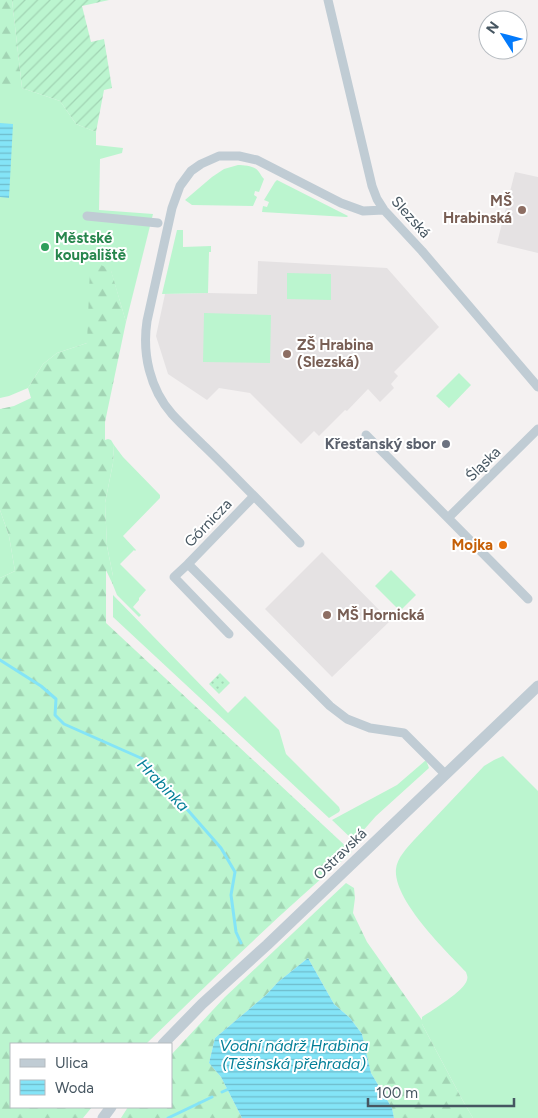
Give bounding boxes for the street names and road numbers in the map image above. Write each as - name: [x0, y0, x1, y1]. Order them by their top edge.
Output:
- street label: Slezská: [388, 192, 434, 242]
- street label: Śląska: [462, 443, 504, 485]
- street label: Górnicza: [181, 495, 235, 551]
- street label: Ostravská: [310, 824, 370, 884]

